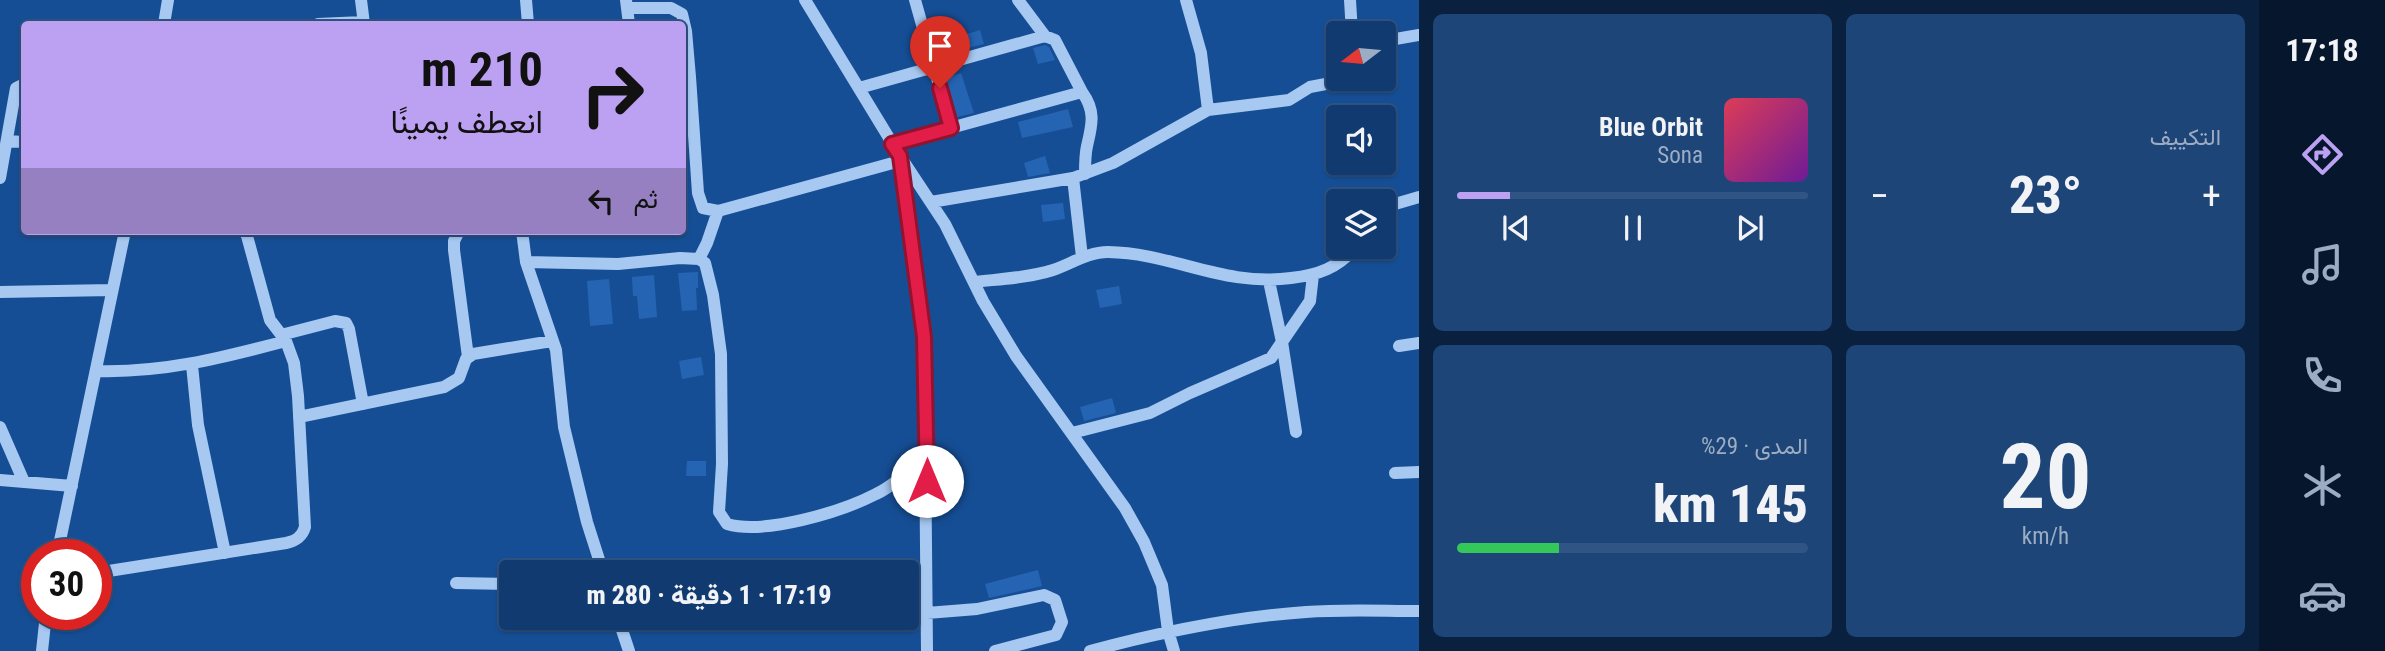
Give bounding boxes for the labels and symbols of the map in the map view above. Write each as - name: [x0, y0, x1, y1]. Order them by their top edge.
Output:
- pin: [910, 16, 970, 88]
- north arrow: [1326, 21, 1396, 91]
- position arrow: [890, 444, 964, 518]
- speed limit sign: 30: [21, 539, 112, 630]

